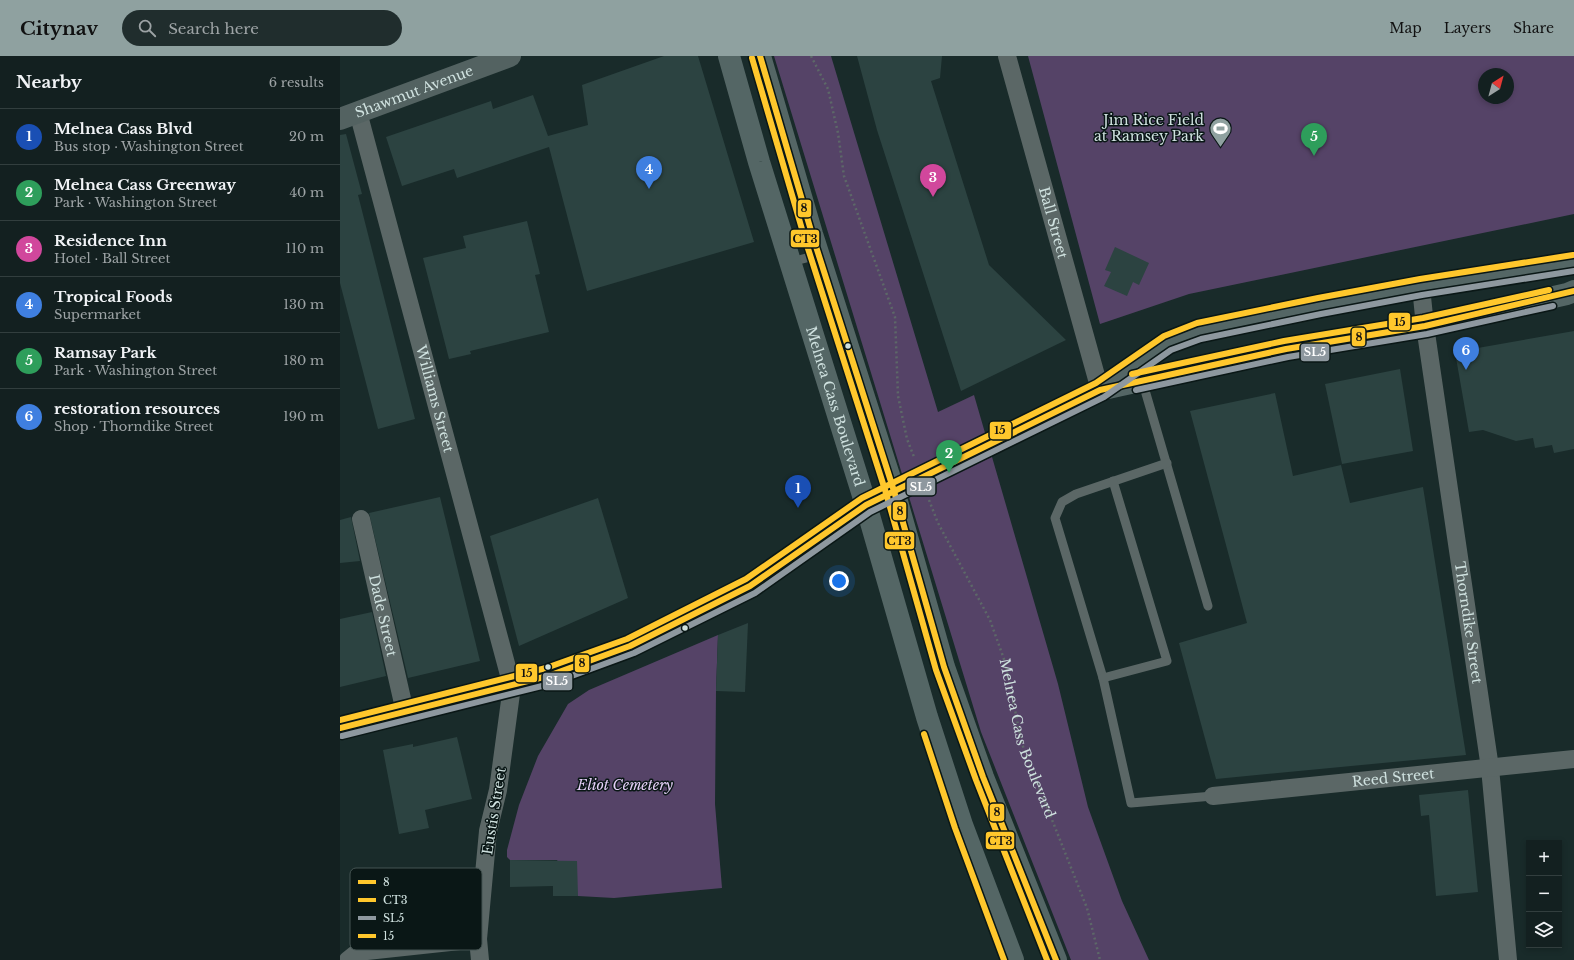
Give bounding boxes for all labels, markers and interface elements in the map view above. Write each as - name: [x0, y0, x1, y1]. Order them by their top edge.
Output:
- search box: [122, 10, 402, 46]
- text: Citynav: [20, 17, 98, 40]
- icon: search: [136, 17, 158, 39]
- text: Search here: [168, 19, 259, 38]
- text: Map: [1389, 19, 1422, 37]
- text: Layers: [1444, 19, 1491, 37]
- text: Share: [1513, 19, 1554, 37]
- street label: Shawmut Avenue: [353, 61, 476, 122]
- north arrow: [1478, 68, 1514, 104]
- text: Nearby: [16, 72, 82, 93]
- text: 6 results: [269, 74, 324, 91]
- place label: Jim Rice Field at Ramsey Park: [1094, 111, 1205, 145]
- sports icon: Jim Rice Field at Ramsey Park: [1207, 115, 1233, 148]
- text: Melnea Cass Blvd: [54, 119, 193, 138]
- pin: 5: [1301, 123, 1327, 156]
- text: 1: [26, 128, 32, 145]
- text: 20 m: [289, 128, 324, 145]
- text: Bus stop · Washington Street: [54, 138, 244, 155]
- pin: 4: [636, 156, 662, 189]
- pin: 3: [920, 164, 946, 197]
- text: Melnea Cass Greenway: [54, 175, 236, 194]
- text: 2: [25, 184, 33, 201]
- text: 40 m: [289, 184, 324, 201]
- street label: Ball Street: [1035, 185, 1072, 261]
- text: Park · Washington Street: [54, 194, 217, 211]
- line badge: 8: [797, 199, 812, 218]
- text: 8: [801, 201, 808, 215]
- line badge: CT3: [790, 229, 820, 248]
- text: Residence Inn: [54, 231, 167, 250]
- text: CT3: [792, 232, 818, 246]
- text: 3: [25, 240, 33, 257]
- text: 110 m: [285, 240, 324, 257]
- text: Hotel · Ball Street: [54, 250, 170, 267]
- text: Tropical Foods: [54, 287, 172, 306]
- text: 4: [25, 296, 33, 313]
- text: 130 m: [283, 296, 324, 313]
- text: Supermarket: [54, 306, 141, 323]
- line badge: 15: [1388, 312, 1411, 331]
- text: 15: [1394, 315, 1406, 329]
- street label: Melnea Cass Boulevard: [802, 324, 869, 489]
- line badge: 8: [1351, 327, 1366, 347]
- text: 8: [1356, 330, 1363, 344]
- pin: 6: [1453, 337, 1479, 370]
- unlabelled marker: [843, 341, 853, 351]
- street label: Williams Street: [412, 342, 458, 455]
- text: Ramsay Park: [54, 343, 157, 362]
- line badge: SL5: [1300, 343, 1330, 362]
- text: SL5: [1304, 345, 1327, 359]
- text: 5: [25, 352, 33, 369]
- text: 180 m: [283, 352, 324, 369]
- text: Park · Washington Street: [54, 362, 217, 379]
- text: restoration resources: [54, 399, 220, 418]
- text: 6: [25, 408, 33, 425]
- text: 190 m: [283, 408, 324, 425]
- text: Shop · Thorndike Street: [54, 418, 213, 435]
- line badge: 15: [989, 421, 1012, 440]
- text: 15: [994, 423, 1006, 437]
- pin: 2: [936, 440, 962, 473]
- pin: 1: [785, 475, 811, 508]
- line badge: SL5: [906, 477, 936, 496]
- text: SL5: [910, 480, 933, 494]
- line badge: 8: [892, 501, 907, 521]
- text: 8: [897, 504, 904, 518]
- line badge: CT3: [884, 531, 915, 550]
- text: CT3: [886, 534, 912, 548]
- street label: Thorndike Street: [1451, 560, 1487, 685]
- your location: [829, 571, 849, 591]
- street label: Dade Street: [365, 573, 401, 659]
- unlabelled marker: [680, 623, 690, 633]
- line badge: 8: [574, 654, 590, 673]
- text: 8: [579, 656, 586, 670]
- street label: Melnea Cass Boulevard: [995, 657, 1060, 821]
- unlabelled marker: [543, 662, 553, 672]
- line badge: 15: [515, 663, 538, 683]
- text: 15: [521, 666, 533, 680]
- line badge: SL5: [542, 672, 573, 691]
- text: SL5: [546, 674, 569, 688]
- street label: Reed Street: [1351, 764, 1436, 791]
- street label: Eustis Street: [478, 765, 510, 856]
- park label: Eliot Cemetery: [576, 776, 674, 794]
- line badge: 8: [989, 803, 1005, 822]
- text: 8: [994, 805, 1001, 819]
- line badge: CT3: [985, 831, 1015, 850]
- text: CT3: [987, 834, 1013, 848]
- map controls: [1526, 840, 1562, 948]
- button: +: [1526, 840, 1562, 876]
- legend: [350, 868, 482, 950]
- text: 8: [383, 875, 390, 889]
- button: −: [1526, 876, 1562, 912]
- text: CT3: [383, 893, 408, 907]
- text: SL5: [383, 911, 404, 925]
- button: layers: [1526, 912, 1562, 948]
- text: 15: [383, 929, 394, 943]

